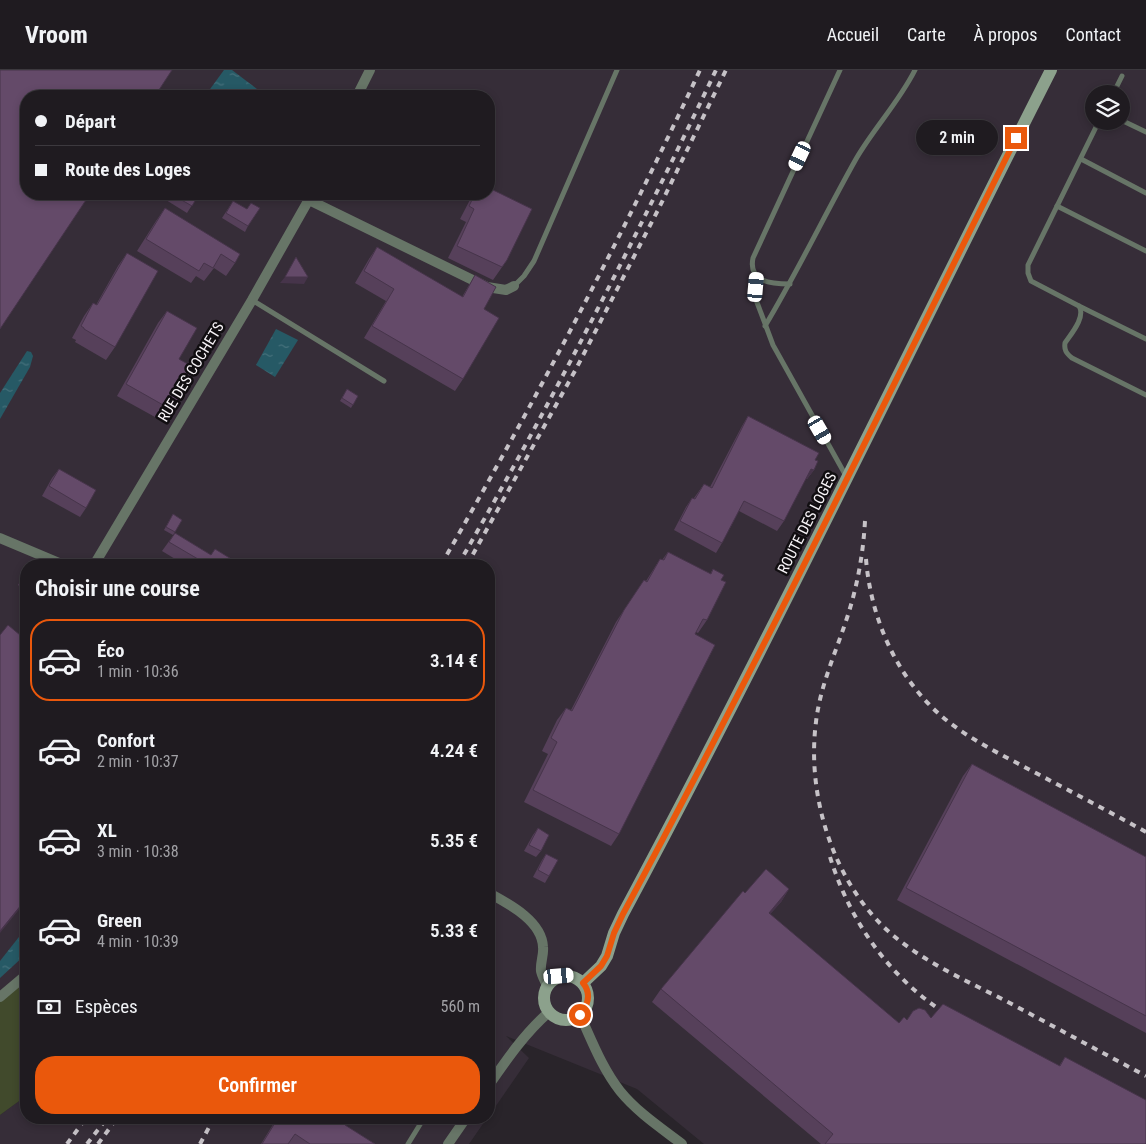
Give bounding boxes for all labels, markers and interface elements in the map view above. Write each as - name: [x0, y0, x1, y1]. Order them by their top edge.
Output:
- text: Vroom: [25, 21, 88, 49]
- text: Accueil: [827, 24, 879, 45]
- text: Carte: [907, 24, 946, 45]
- text: À propos: [974, 24, 1037, 45]
- text: Contact: [1065, 24, 1121, 45]
- map controls: [1085, 85, 1130, 130]
- button: layers: [1085, 85, 1130, 130]
- text: Départ: [65, 110, 116, 133]
- callout: 2 min: [916, 120, 998, 156]
- route end: [1005, 127, 1027, 149]
- text: 2 min: [939, 128, 975, 147]
- car: [786, 139, 813, 173]
- text: Route des Loges: [65, 158, 191, 181]
- car: [747, 271, 764, 303]
- street label: RUE DES COCHETS: [154, 319, 228, 425]
- car: [806, 413, 833, 447]
- street label: ROUTE DES LOGES: [774, 469, 840, 577]
- text: Choisir une course: [35, 576, 200, 601]
- icon: car: [37, 638, 82, 683]
- text: Éco: [97, 639, 124, 662]
- text: 3.14 €: [430, 649, 478, 672]
- text: 1 min · 10:36: [97, 662, 179, 681]
- icon: car: [37, 728, 82, 773]
- text: Confort: [97, 729, 155, 752]
- text: 4.24 €: [430, 739, 478, 762]
- text: 2 min · 10:37: [97, 752, 179, 771]
- icon: car: [37, 818, 82, 863]
- text: XL: [97, 819, 117, 842]
- text: 5.35 €: [430, 829, 478, 852]
- text: 3 min · 10:38: [97, 842, 179, 861]
- icon: car: [37, 908, 82, 953]
- text: Green: [97, 909, 142, 932]
- text: 5.33 €: [430, 919, 478, 942]
- text: 4 min · 10:39: [97, 932, 179, 951]
- car: [543, 967, 574, 985]
- icon: cash: [35, 993, 63, 1021]
- text: Espèces: [75, 995, 138, 1018]
- text: 560 m: [441, 997, 480, 1016]
- route start: [569, 1004, 591, 1026]
- button: Confirmer: [35, 1056, 480, 1114]

